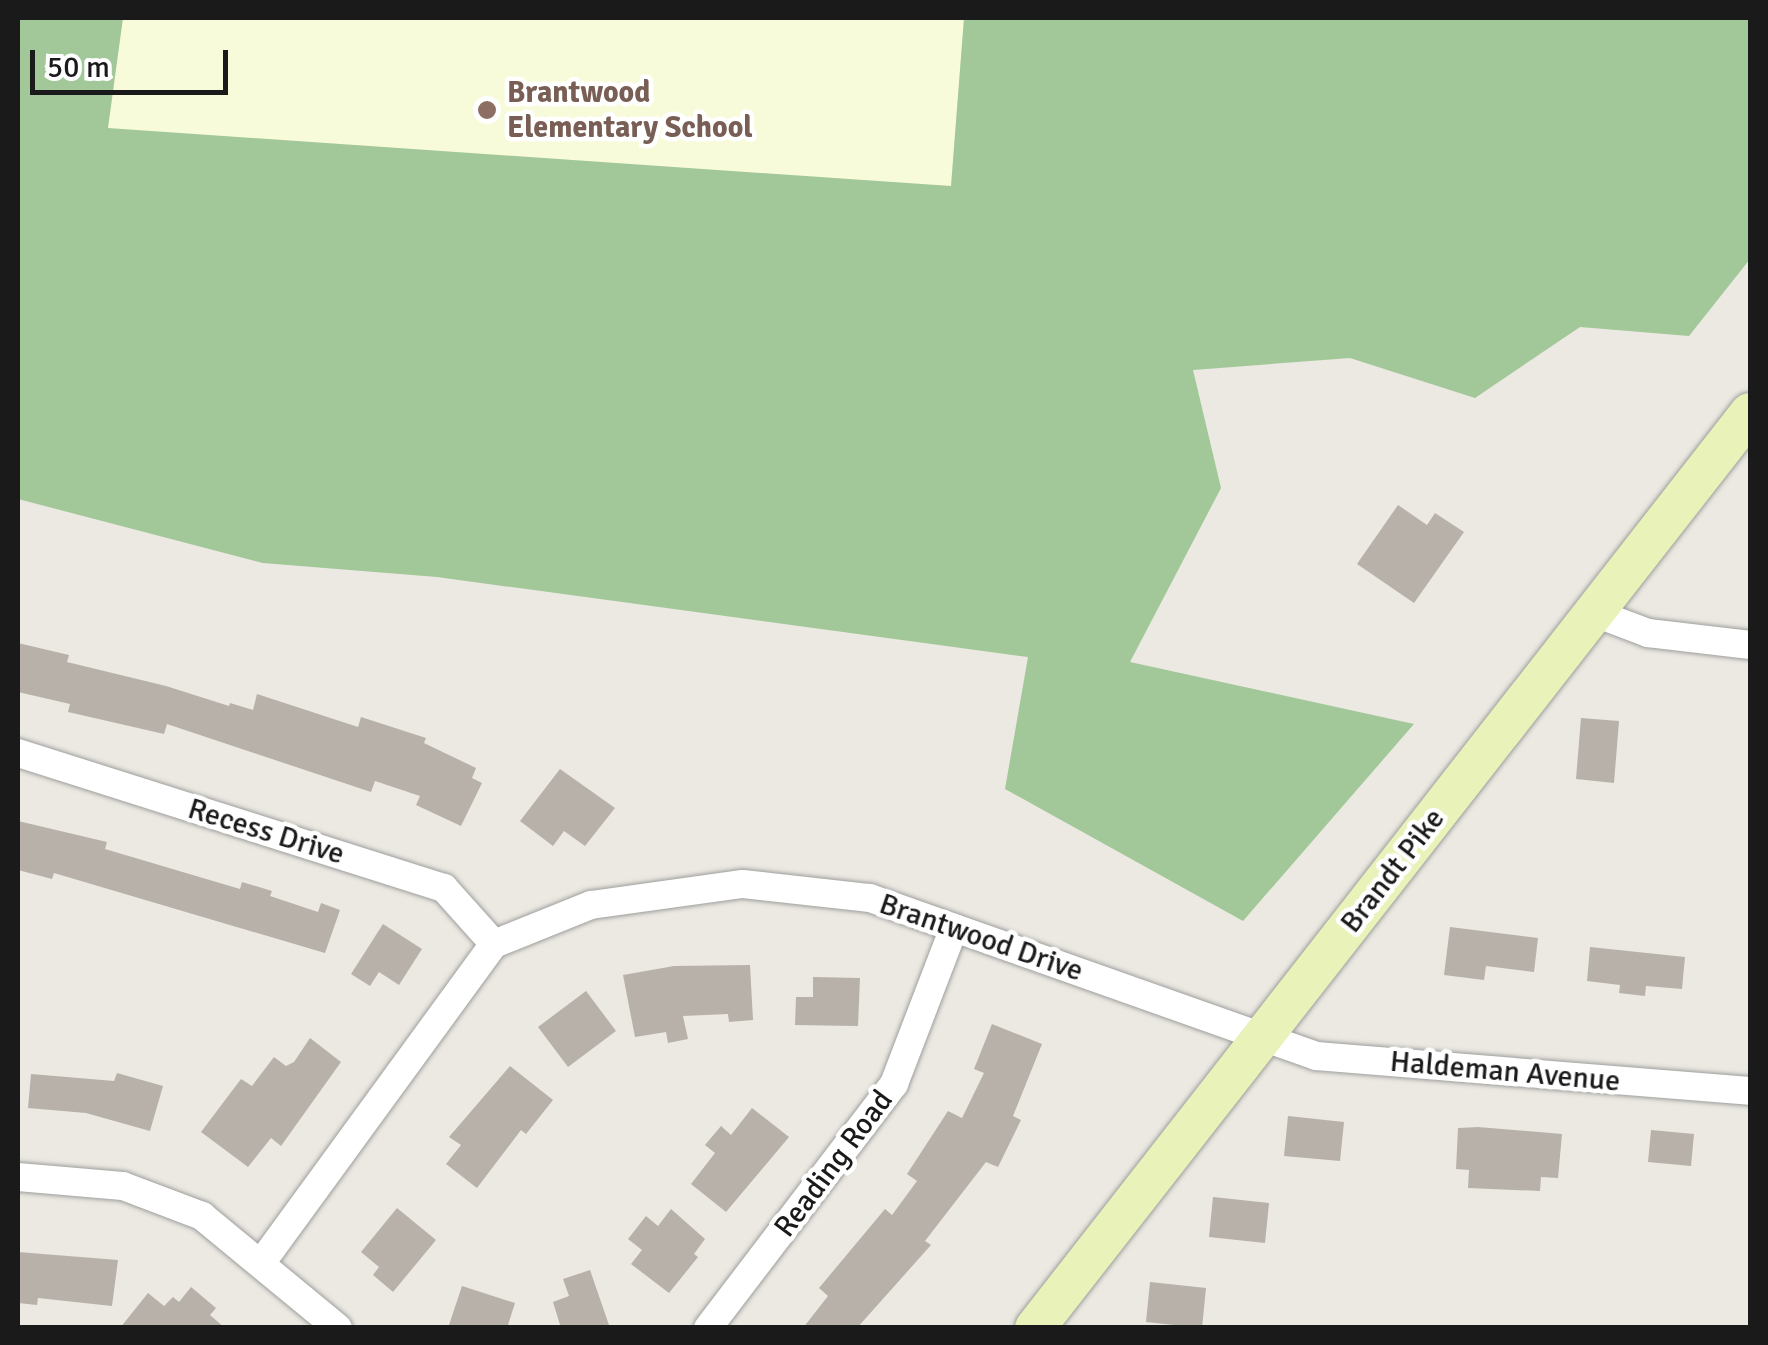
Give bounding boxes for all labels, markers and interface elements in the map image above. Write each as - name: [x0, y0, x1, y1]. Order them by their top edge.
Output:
- scale bar: [35, 30, 232, 92]
- text: 50 m: [47, 49, 110, 86]
- place label: Brantwood Elementary School: [507, 75, 753, 146]
- marker: Brantwood Elementary School: [476, 99, 498, 121]
- street label: Recess Drive: [183, 791, 349, 873]
- street label: Brandt Pike: [1333, 802, 1453, 940]
- street label: Brantwood Drive: [874, 886, 1088, 990]
- street label: Haldeman Avenue: [1388, 1044, 1622, 1100]
- street label: Reading Road: [767, 1083, 901, 1245]

